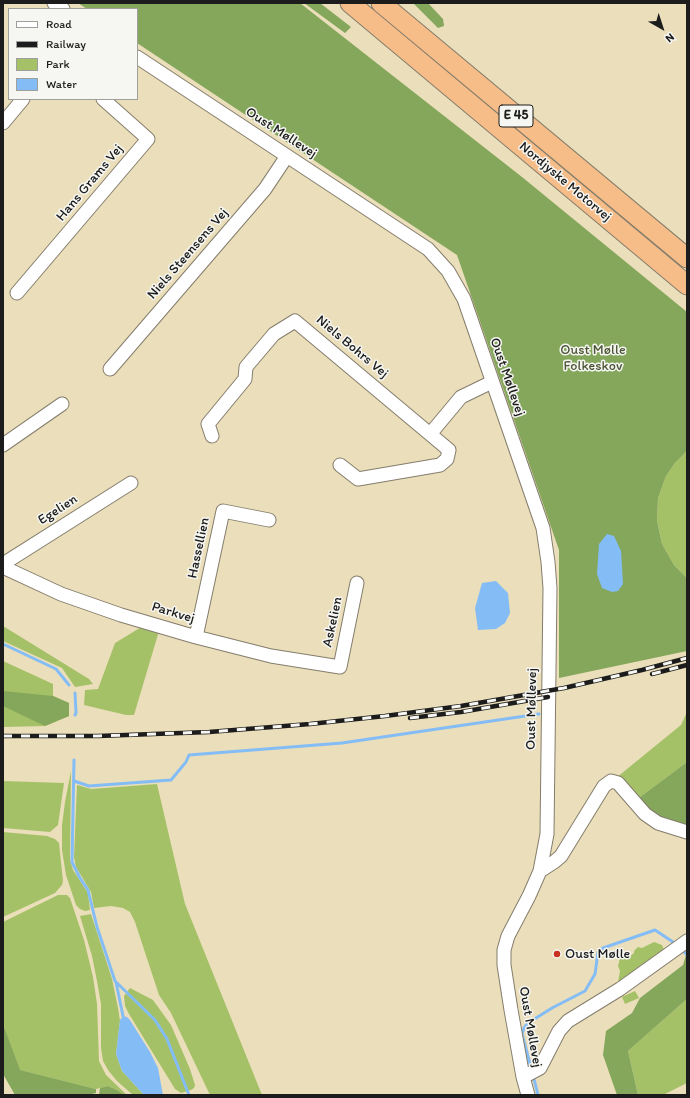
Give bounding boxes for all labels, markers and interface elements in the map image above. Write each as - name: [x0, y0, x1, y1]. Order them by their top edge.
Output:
- legend: [8, 8, 138, 100]
- north arrow: [642, 8, 682, 48]
- text: Road: [46, 17, 72, 31]
- text: N: [663, 30, 677, 45]
- text: Railway: [46, 37, 86, 51]
- text: Park: [46, 57, 70, 71]
- text: Water: [46, 77, 77, 91]
- street label: Oust Møllevej: [242, 104, 320, 162]
- road number: E 45: [499, 105, 533, 127]
- street label: Nordjyske Motorvej: [515, 138, 615, 226]
- street label: Hans Grams Vej: [53, 141, 127, 225]
- street label: Niels Steensens Vej: [144, 205, 232, 303]
- street label: Niels Bohrs Vej: [312, 312, 392, 382]
- street label: Oust Møllevej: [486, 336, 528, 418]
- park label: Oust Mølle Folkeskov: [560, 342, 626, 374]
- street label: Egelien: [35, 491, 81, 529]
- street label: Hassellien: [184, 516, 214, 580]
- street label: Askelien: [319, 595, 347, 649]
- street label: Parkvej: [149, 599, 197, 627]
- street label: Oust Møllevej: [523, 668, 541, 750]
- place label: Oust Mølle: [565, 946, 630, 962]
- marker: Oust Mølle: [552, 949, 562, 959]
- street label: Oust Møllevej: [515, 985, 545, 1069]

